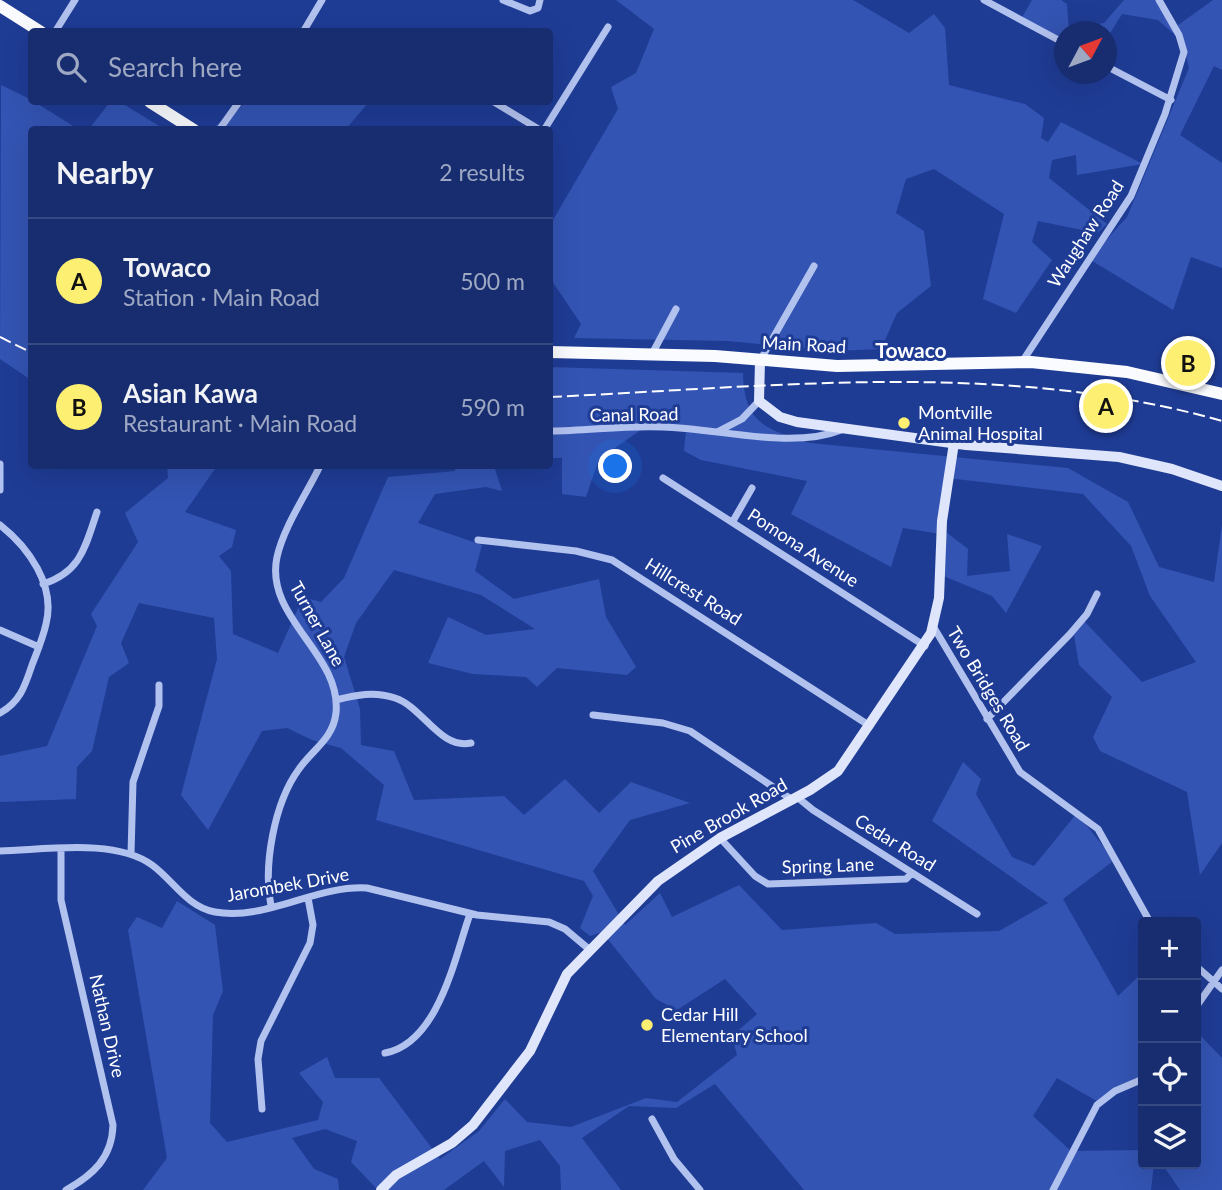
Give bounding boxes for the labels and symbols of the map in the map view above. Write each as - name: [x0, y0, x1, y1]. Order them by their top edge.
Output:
- north arrow: [1054, 21, 1117, 84]
- street label: Waughaw Road: [1042, 176, 1128, 291]
- street label: Main Road: [761, 331, 847, 357]
- district label: Towaco: [875, 337, 947, 362]
- pin: B: [1165, 337, 1211, 389]
- pin: A: [1083, 380, 1129, 432]
- place label: Montville Animal Hospital: [918, 401, 1043, 444]
- street label: Canal Road: [589, 402, 679, 426]
- marker: Montville Animal Hospital: [896, 415, 912, 431]
- your location: [598, 449, 632, 483]
- street label: Pomona Avenue: [744, 503, 863, 591]
- street label: Hillcrest Road: [641, 553, 746, 629]
- street label: Turner Lane: [286, 577, 350, 670]
- street label: Two Bridges Road: [943, 622, 1035, 755]
- street label: Pine Brook Road: [666, 773, 791, 857]
- street label: Cedar Road: [851, 809, 940, 876]
- street label: Spring Lane: [781, 852, 874, 878]
- street label: Jarombek Drive: [225, 862, 351, 906]
- street label: Nathan Drive: [85, 972, 131, 1080]
- place label: Cedar Hill Elementary School: [661, 1003, 808, 1046]
- marker: Cedar Hill Elementary School: [639, 1017, 655, 1033]

